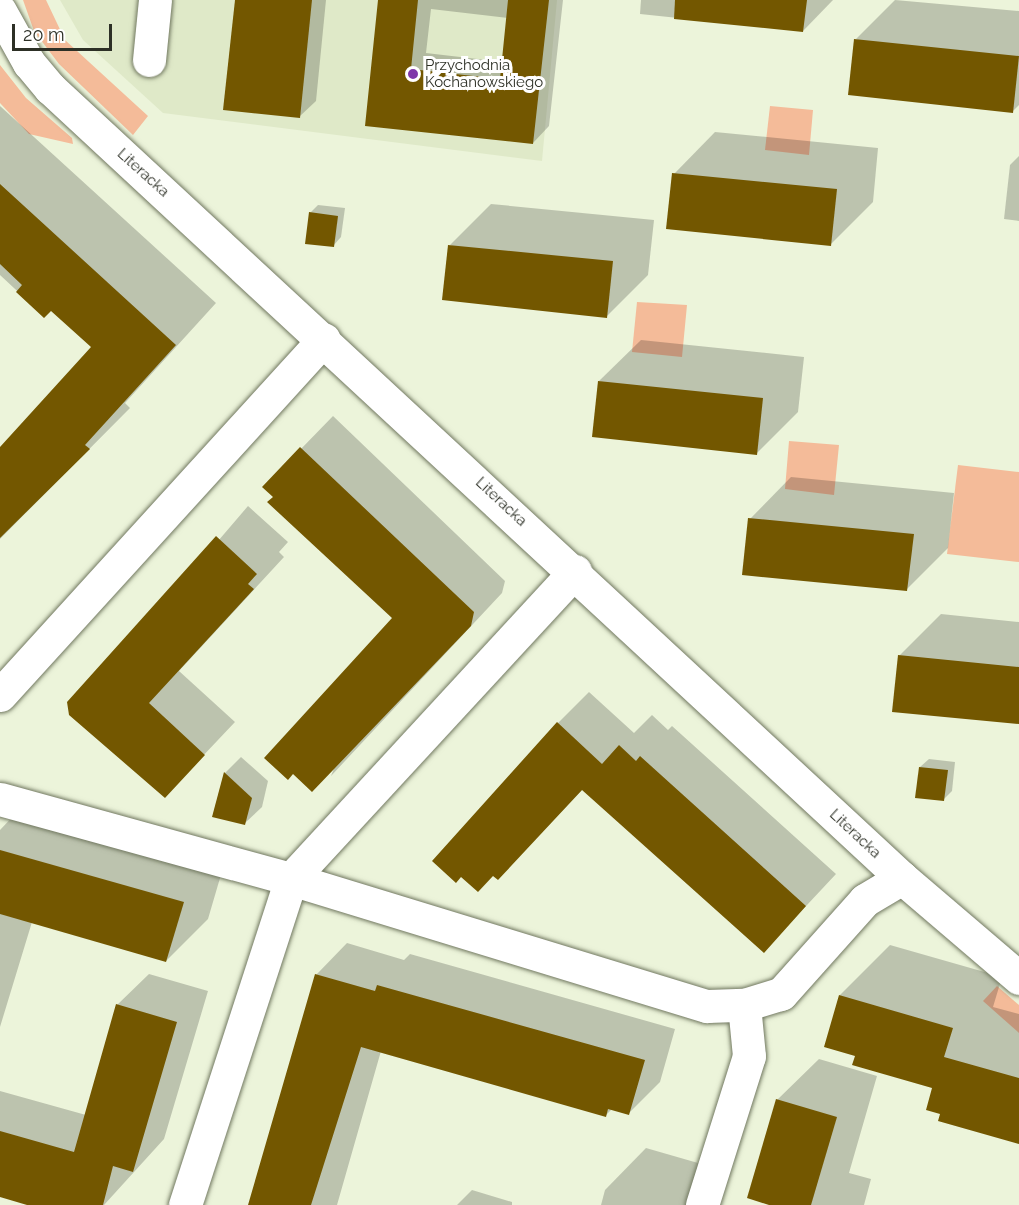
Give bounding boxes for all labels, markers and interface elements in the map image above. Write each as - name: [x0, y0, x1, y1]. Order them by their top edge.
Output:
- scale bar: [15, 12, 116, 50]
- text: 20 m: [23, 24, 65, 45]
- place label: Przychodnia Kochanowskiego: [425, 56, 543, 91]
- marker: Przychodnia Kochanowskiego: [406, 67, 420, 81]
- street label: Literacka: [113, 145, 173, 201]
- street label: Literacka: [472, 474, 530, 530]
- street label: Literacka: [826, 806, 884, 862]

